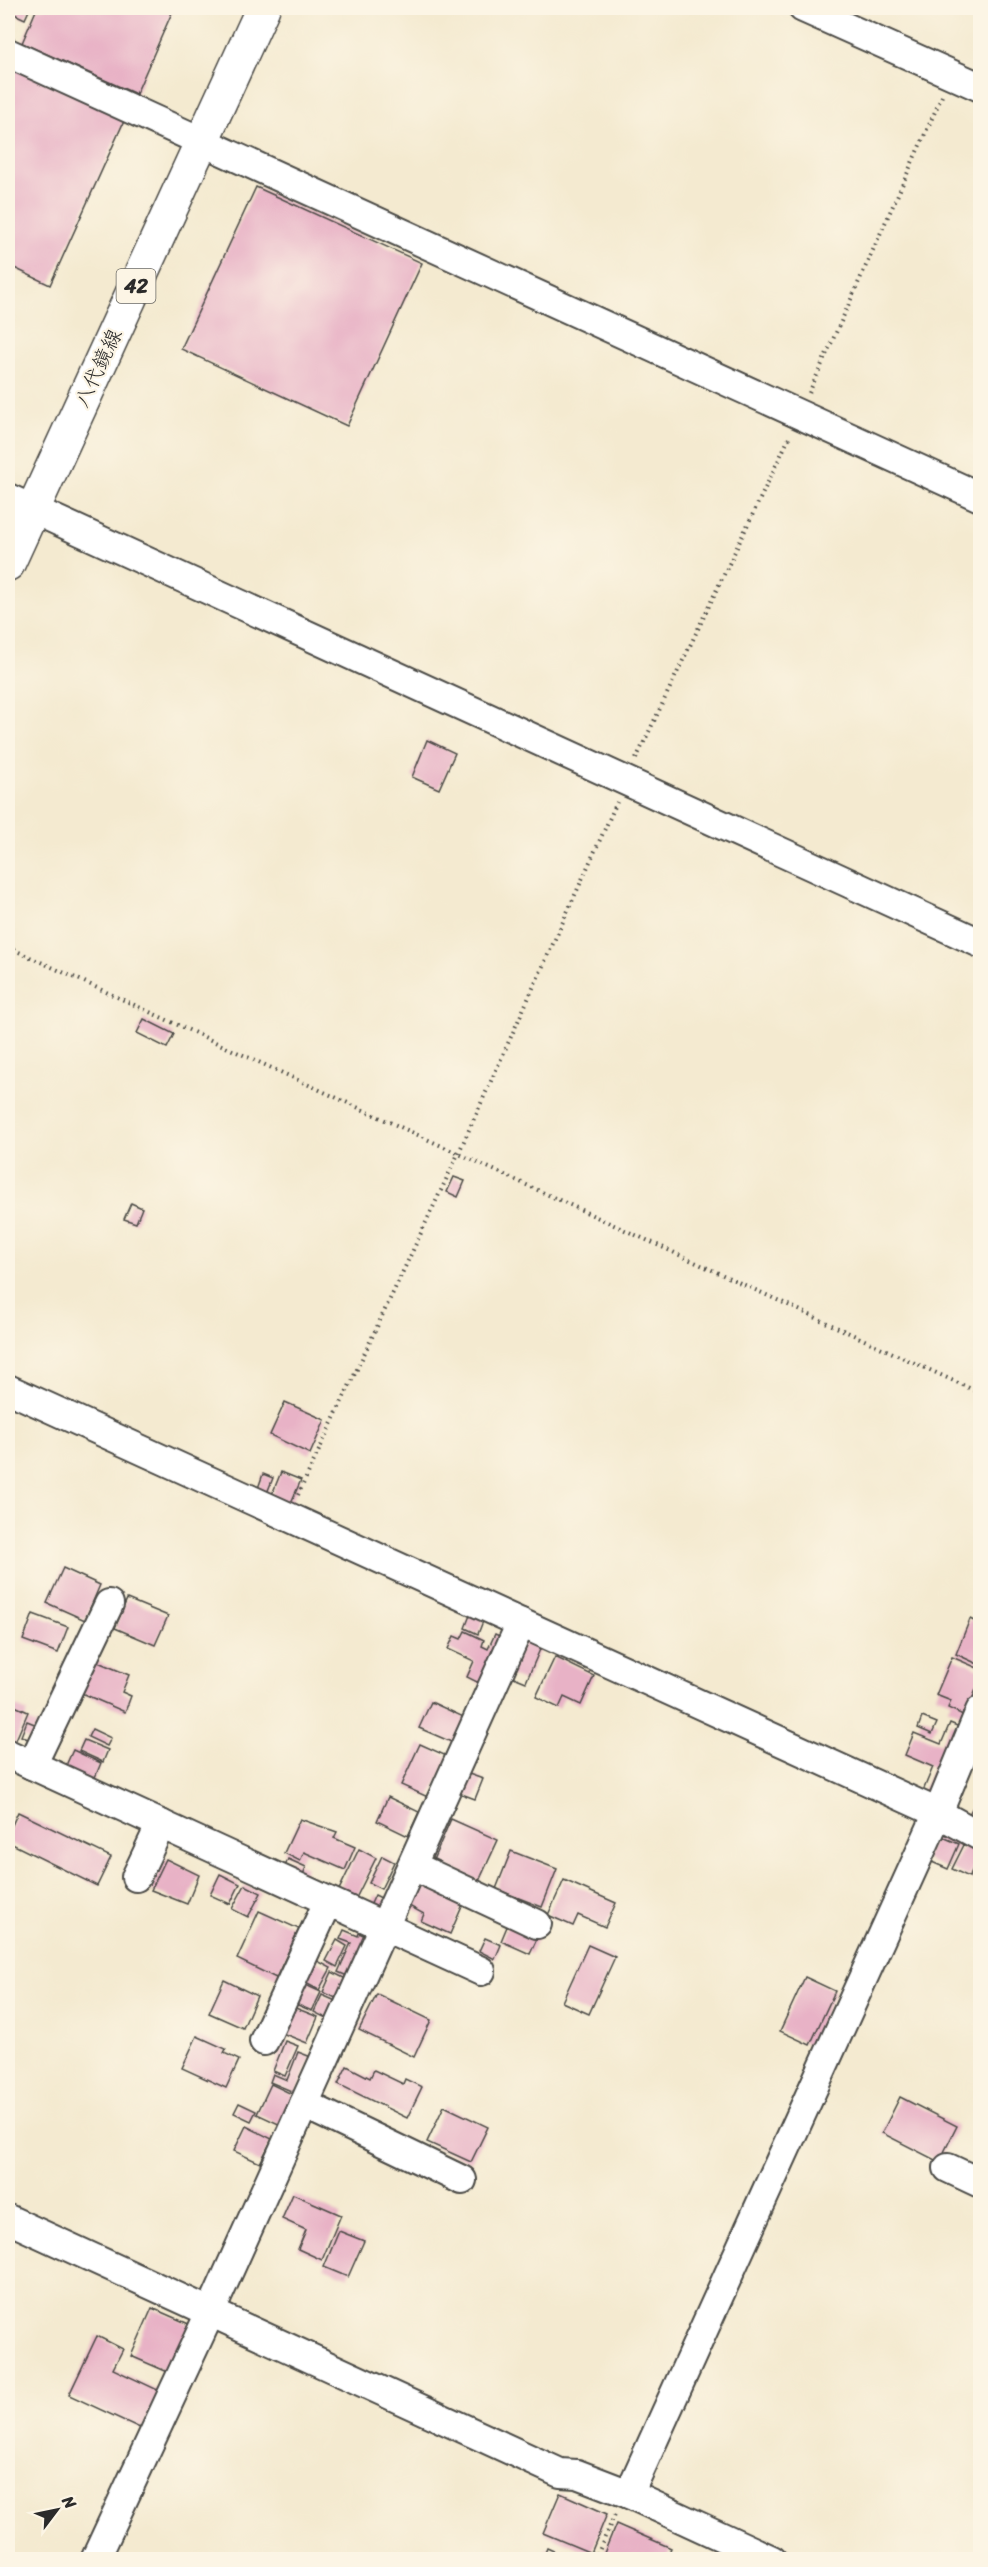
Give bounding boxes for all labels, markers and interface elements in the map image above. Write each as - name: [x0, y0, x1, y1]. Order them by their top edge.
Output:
- road number: 42: [116, 269, 156, 303]
- street label: 八代鏡線: [63, 322, 133, 414]
- north arrow: [27, 2480, 87, 2540]
- text: N: [54, 2489, 85, 2515]

